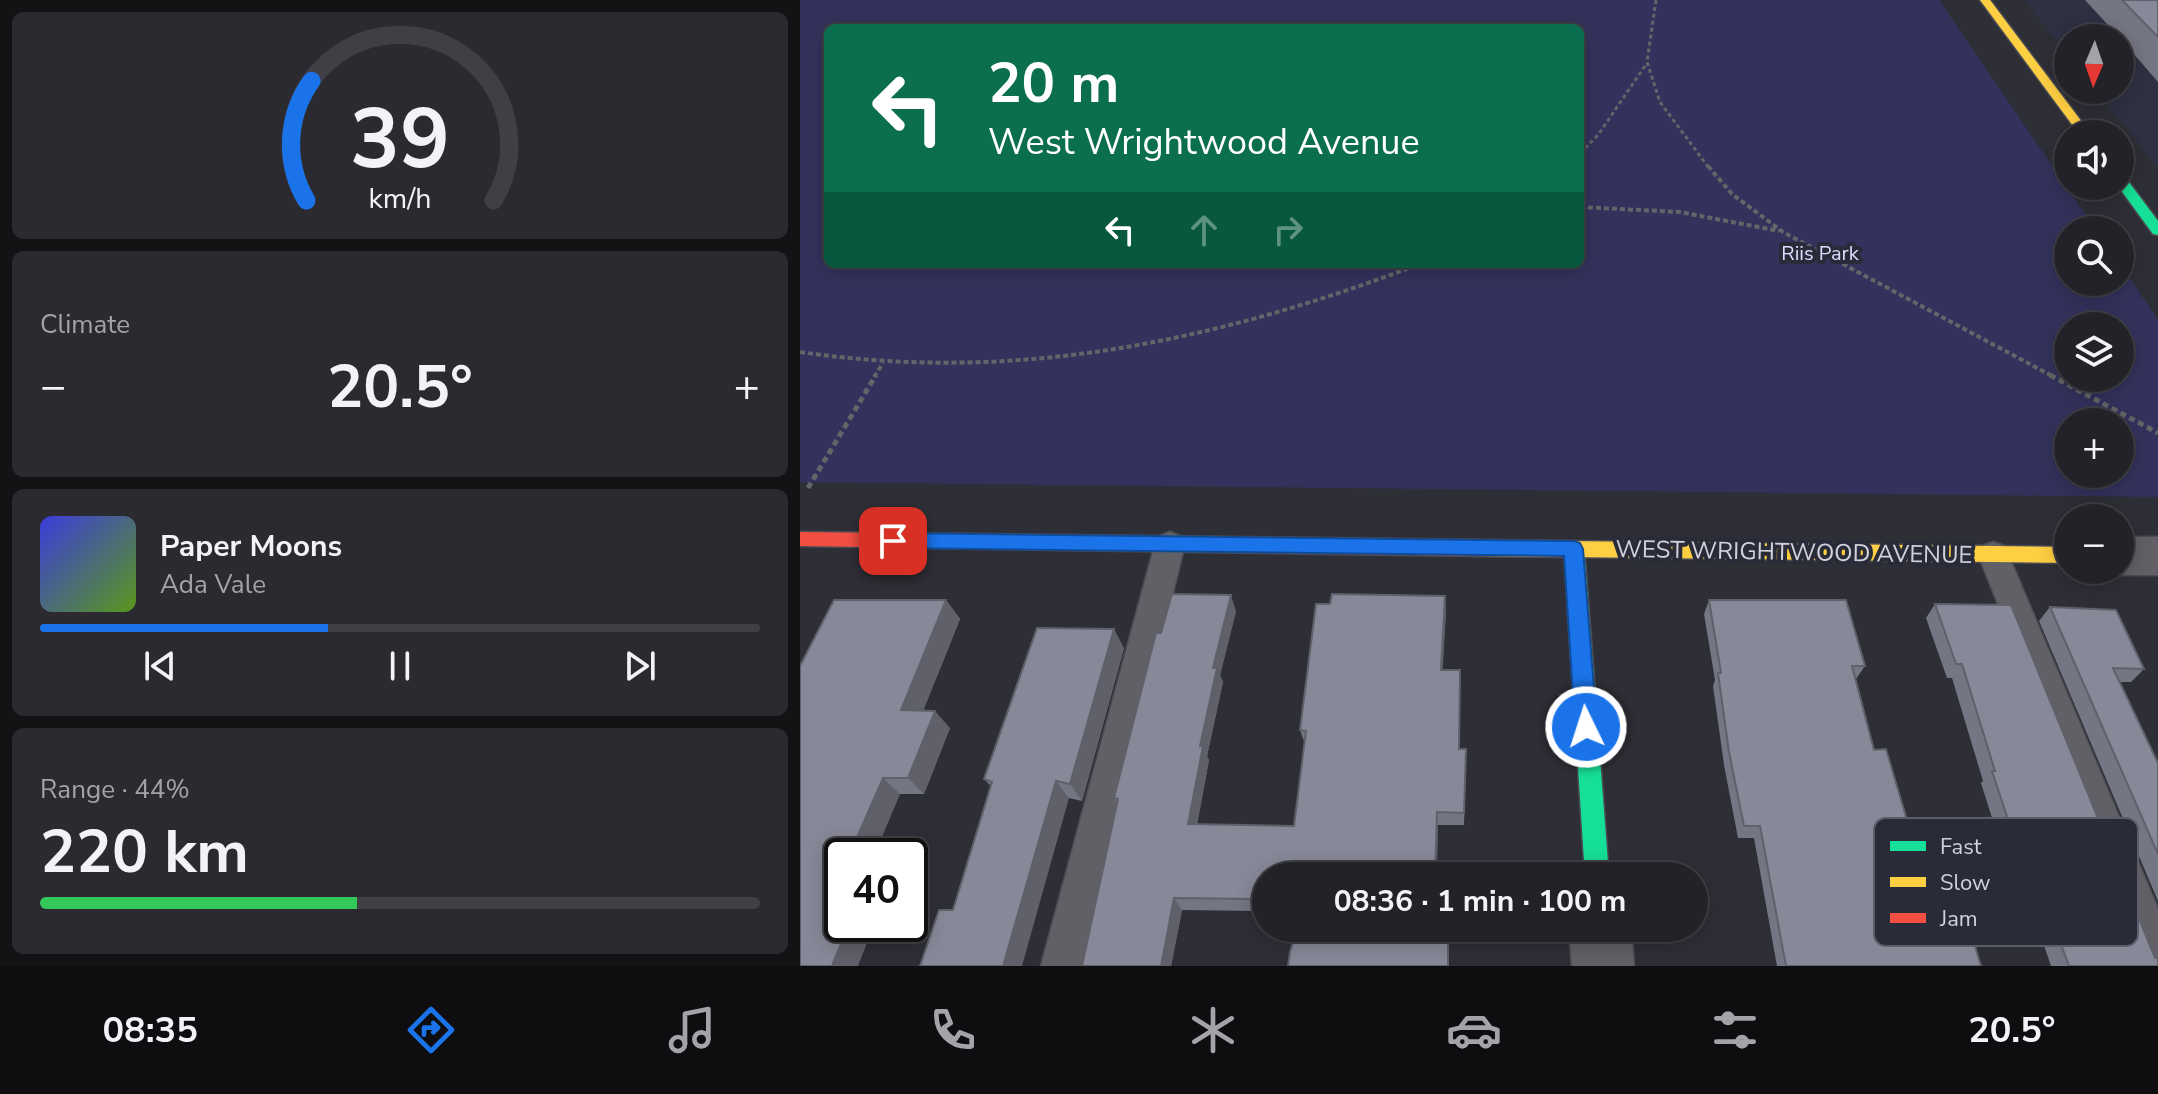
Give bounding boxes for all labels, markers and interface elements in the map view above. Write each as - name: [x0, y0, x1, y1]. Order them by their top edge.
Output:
- north arrow: [2054, 24, 2134, 104]
- map controls: [2054, 24, 2134, 584]
- text: 20 m: [988, 45, 1119, 122]
- icon: left: [856, 56, 960, 160]
- text: 39: [350, 83, 450, 196]
- text: West Wrightwood Avenue: [988, 118, 1420, 167]
- button: sound: [2054, 120, 2134, 200]
- text: km/h: [369, 179, 431, 218]
- icon: left: [1098, 208, 1142, 252]
- icon: ahead: [1182, 208, 1226, 252]
- icon: right: [1266, 208, 1310, 252]
- button: search: [2054, 216, 2134, 296]
- park label: Riis Park: [1781, 240, 1860, 267]
- text: Climate: [40, 307, 130, 342]
- button: layers: [2054, 312, 2134, 392]
- text: 20.5°: [327, 346, 473, 428]
- text: −: [40, 357, 66, 417]
- text: +: [734, 357, 760, 417]
- button: +: [2054, 408, 2134, 488]
- button: −: [2054, 504, 2134, 584]
- pin: [859, 507, 927, 575]
- icon: arrive: [871, 519, 915, 563]
- text: Paper Moons: [160, 526, 342, 567]
- street label: WEST WRIGHTWOOD AVENUE: [1615, 533, 1973, 571]
- text: Ada Vale: [160, 567, 266, 602]
- icon: previous: [138, 644, 182, 688]
- icon: pause: [378, 644, 422, 688]
- icon: next: [618, 644, 662, 688]
- position arrow: [1544, 685, 1628, 769]
- text: Range · 44%: [40, 772, 190, 807]
- text: 220 km: [40, 811, 249, 893]
- legend: [1874, 818, 2138, 946]
- text: Fast: [1940, 832, 1982, 862]
- speed limit sign: 40: [824, 838, 928, 942]
- text: Slow: [1940, 868, 1991, 898]
- text: 08:36 · 1 min · 100 m: [1334, 881, 1626, 922]
- text: Jam: [1939, 904, 1978, 934]
- icon: directions: [403, 1002, 459, 1058]
- icon: music: [664, 1002, 720, 1058]
- icon: phone: [925, 1002, 981, 1058]
- icon: climate: [1185, 1002, 1241, 1058]
- icon: car: [1446, 1002, 1502, 1058]
- icon: filters: [1707, 1002, 1763, 1058]
- text: 08:35: [102, 1006, 198, 1055]
- text: 20.5°: [1968, 1006, 2056, 1055]

